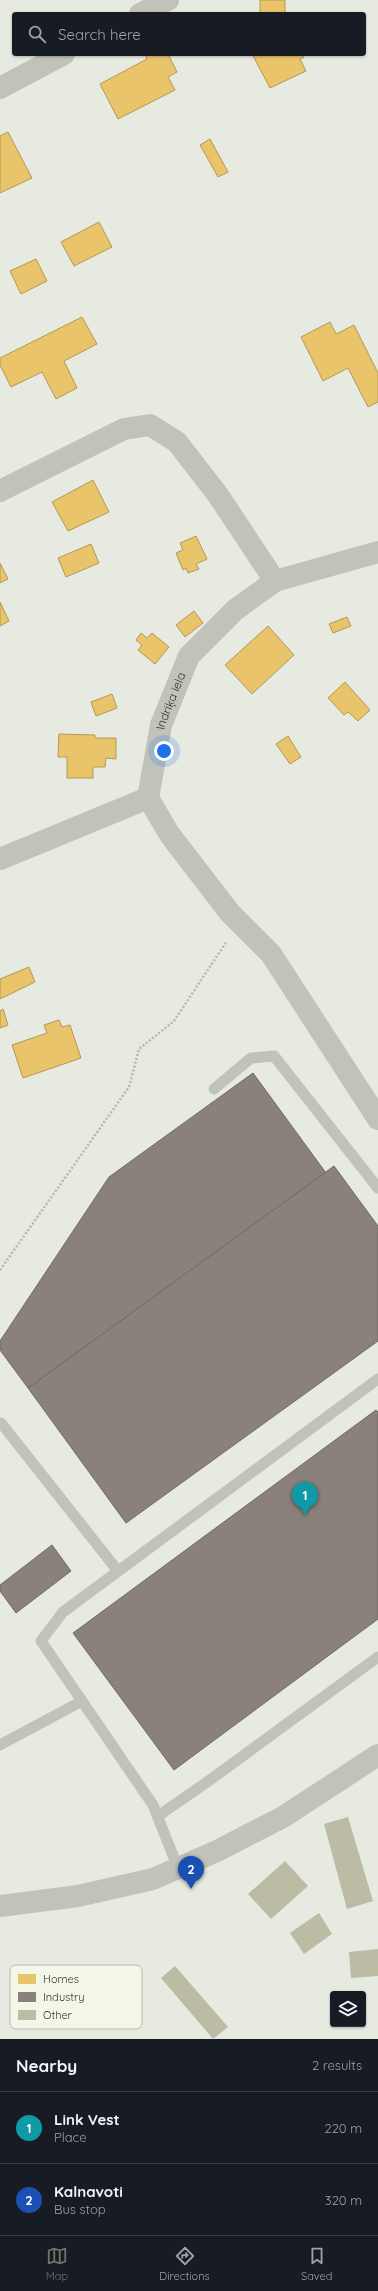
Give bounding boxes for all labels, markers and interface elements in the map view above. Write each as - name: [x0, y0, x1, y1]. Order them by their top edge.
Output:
- search box: [12, 12, 366, 56]
- icon: search: [26, 23, 48, 45]
- text: Search here: [58, 25, 141, 44]
- street label: Indriķa iela: [152, 670, 189, 731]
- your location: [154, 741, 174, 761]
- pin: 1: [292, 1482, 318, 1515]
- pin: 2: [178, 1856, 204, 1889]
- legend: [10, 1965, 142, 2029]
- text: Homes: [43, 1972, 79, 1986]
- text: Industry: [43, 1990, 85, 2004]
- map controls: [330, 1991, 366, 2027]
- button: layers: [330, 1991, 366, 2027]
- text: Other: [43, 2008, 73, 2022]
- text: Nearby: [16, 2055, 77, 2076]
- text: 2 results: [312, 2057, 362, 2073]
- text: Link Vest: [54, 2110, 120, 2129]
- text: 1: [26, 2120, 32, 2136]
- text: 220 m: [324, 2120, 362, 2136]
- text: Place: [54, 2129, 87, 2145]
- text: Kalnavoti: [54, 2182, 123, 2201]
- text: 2: [25, 2192, 33, 2208]
- text: 320 m: [325, 2192, 362, 2208]
- text: Bus stop: [54, 2201, 106, 2217]
- tab: Map: [46, 2245, 68, 2283]
- tab: Directions: [159, 2245, 210, 2283]
- tab: Saved: [301, 2245, 332, 2283]

